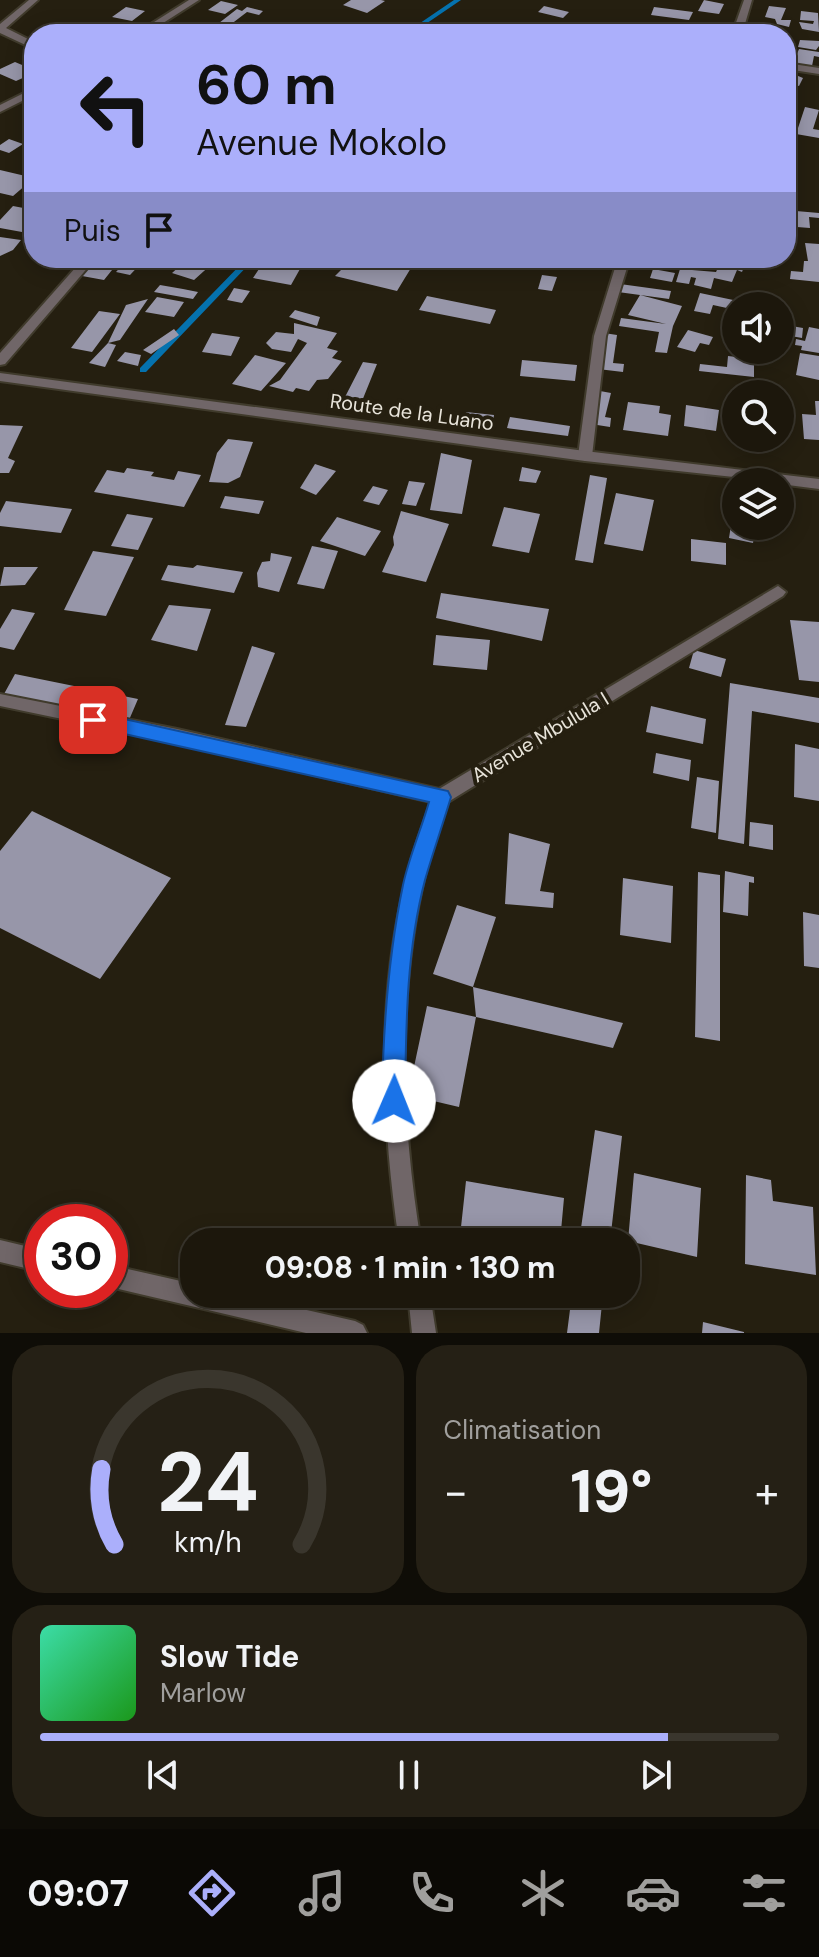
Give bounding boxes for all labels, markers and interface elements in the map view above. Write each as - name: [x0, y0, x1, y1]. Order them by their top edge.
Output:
- text: 60 m: [196, 48, 337, 121]
- icon: left: [64, 56, 168, 160]
- text: Avenue Mokolo: [196, 119, 447, 166]
- icon: arrive: [137, 208, 181, 252]
- text: Puis: [64, 211, 121, 250]
- map controls: [722, 292, 794, 540]
- button: sound: [722, 292, 794, 364]
- button: search: [722, 380, 794, 452]
- street label: Route de la Luano: [329, 388, 495, 436]
- button: layers: [722, 468, 794, 540]
- pin: [59, 686, 127, 754]
- street label: Avenue Mbulula I: [467, 686, 613, 788]
- icon: arrive: [71, 698, 115, 742]
- position arrow: [352, 1059, 436, 1143]
- speed limit sign: 30: [24, 1204, 128, 1308]
- text: 09:08 · 1 min · 130 m: [265, 1248, 555, 1287]
- text: Climatisation: [444, 1413, 601, 1447]
- text: 24: [157, 1428, 259, 1537]
- text: 19°: [570, 1452, 652, 1531]
- text: −: [444, 1463, 468, 1521]
- text: +: [755, 1463, 779, 1521]
- text: km/h: [174, 1524, 242, 1561]
- text: Slow Tide: [160, 1637, 299, 1676]
- text: Marlow: [160, 1676, 246, 1710]
- icon: previous: [141, 1753, 185, 1797]
- icon: pause: [387, 1753, 431, 1797]
- icon: next: [634, 1753, 678, 1797]
- icon: directions: [184, 1865, 240, 1921]
- icon: music: [294, 1865, 350, 1921]
- icon: phone: [404, 1865, 460, 1921]
- icon: climate: [515, 1865, 571, 1921]
- icon: car: [625, 1865, 681, 1921]
- icon: filters: [736, 1865, 792, 1921]
- text: 09:07: [27, 1870, 129, 1917]

